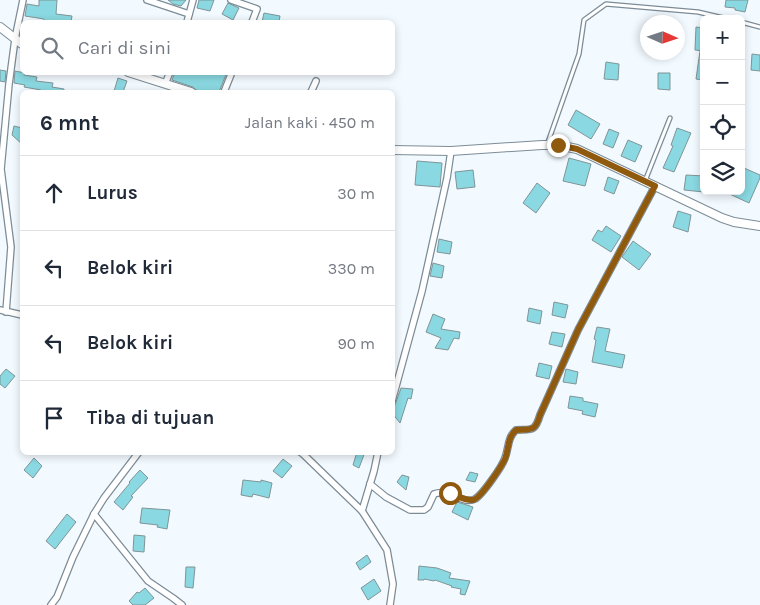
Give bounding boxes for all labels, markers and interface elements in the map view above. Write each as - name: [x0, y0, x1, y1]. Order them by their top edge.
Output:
- north arrow: [640, 15, 685, 60]
- map controls: [700, 15, 745, 195]
- button: +: [700, 15, 745, 60]
- search box: [20, 20, 395, 75]
- icon: search: [38, 34, 66, 62]
- text: Cari di sini: [78, 37, 171, 59]
- button: −: [700, 60, 745, 105]
- button: locate: [700, 105, 745, 150]
- text: 6 mnt: [40, 111, 99, 135]
- text: Jalan kaki · 450 m: [245, 113, 375, 132]
- route end: [547, 134, 570, 157]
- button: layers: [700, 150, 745, 195]
- icon: ahead: [40, 179, 68, 207]
- text: Lurus: [87, 182, 138, 204]
- text: 30 m: [337, 184, 375, 203]
- icon: left: [40, 254, 68, 282]
- text: Belok kiri: [87, 257, 173, 279]
- text: 330 m: [328, 259, 375, 278]
- icon: left: [40, 329, 68, 357]
- text: Belok kiri: [87, 332, 173, 354]
- text: 90 m: [337, 334, 375, 353]
- icon: arrive: [40, 404, 68, 432]
- text: Tiba di tujuan: [87, 407, 214, 429]
- route start: [439, 482, 462, 505]

